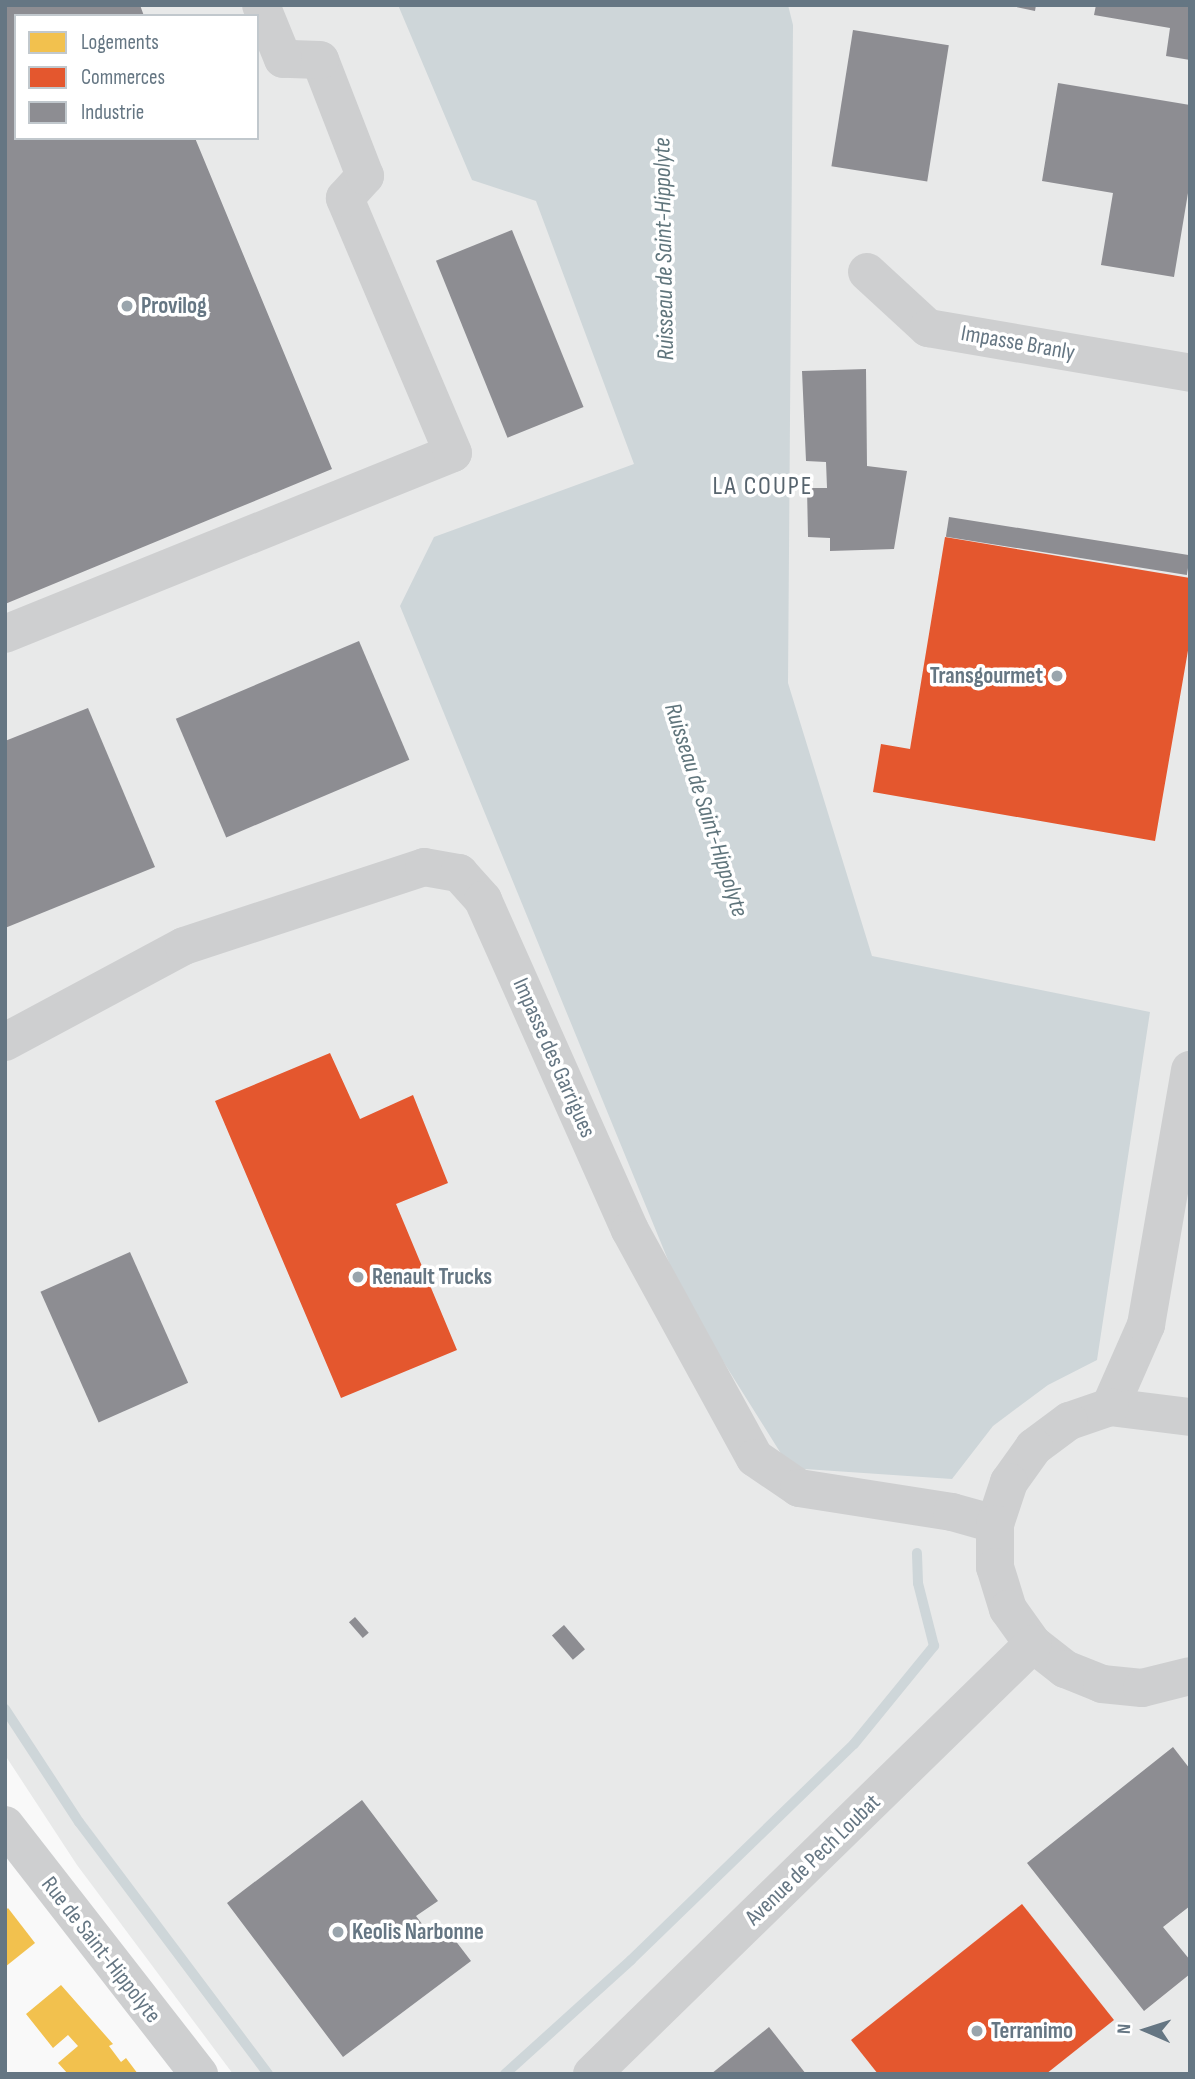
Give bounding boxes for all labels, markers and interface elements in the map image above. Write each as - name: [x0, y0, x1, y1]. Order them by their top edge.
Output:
- legend: [14, 14, 259, 140]
- text: Logements: [81, 30, 159, 55]
- text: Commerces: [81, 65, 165, 90]
- text: Industrie: [81, 100, 144, 125]
- water label: Ruisseau de Saint-Hippolyte: [648, 137, 680, 361]
- place label: Provilog: [141, 292, 207, 320]
- marker: Provilog: [119, 298, 135, 314]
- street label: Impasse Branly: [959, 319, 1077, 367]
- district label: LA COUPE: [714, 471, 812, 503]
- place label: Transgourmet: [930, 662, 1043, 690]
- marker: Transgourmet: [1049, 668, 1065, 684]
- water label: Ruisseau de Saint-Hippolyte: [658, 700, 754, 920]
- street label: Impasse des Garrigues: [506, 974, 602, 1142]
- place label: Renault Trucks: [372, 1263, 492, 1291]
- marker: Renault Trucks: [350, 1269, 366, 1285]
- street label: Avenue de Pech Loubat: [740, 1789, 886, 1931]
- street label: Rue de Saint-Hippolyte: [35, 1871, 167, 2029]
- place label: Keolis Narbonne: [352, 1918, 484, 1946]
- marker: Keolis Narbonne: [330, 1924, 346, 1940]
- north arrow: [1111, 1995, 1181, 2065]
- place label: Terranimo: [991, 2017, 1073, 2045]
- marker: Terranimo: [969, 2023, 985, 2039]
- text: N: [1113, 2023, 1136, 2035]

